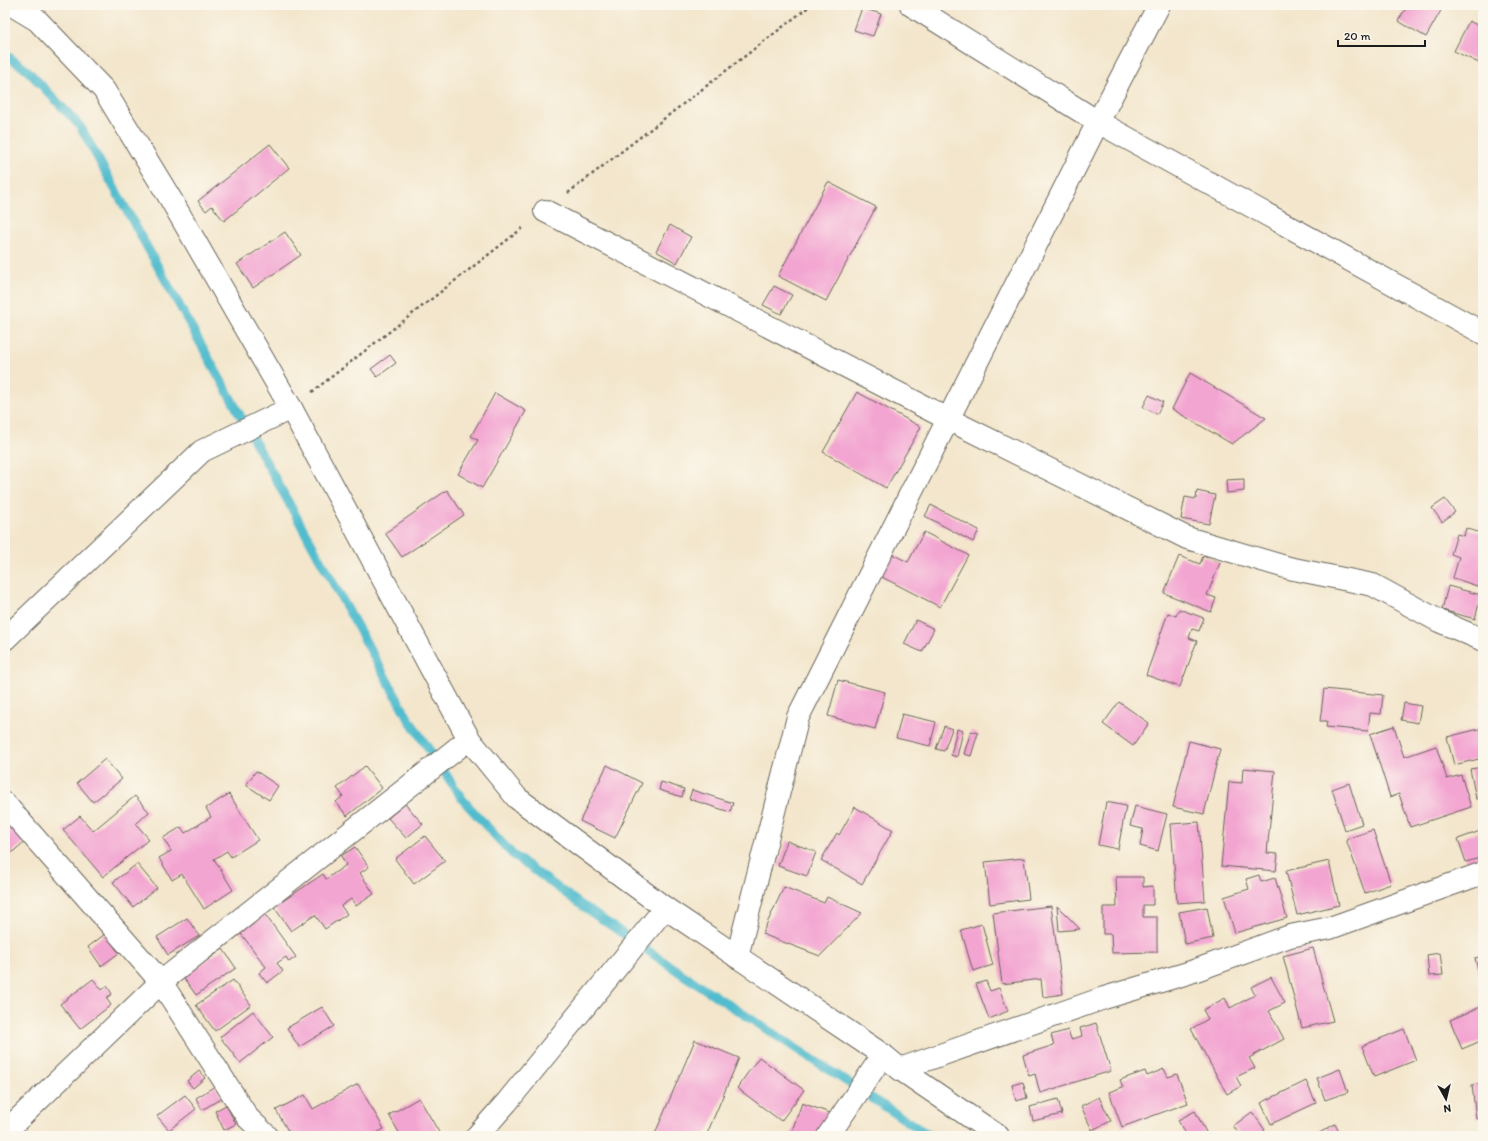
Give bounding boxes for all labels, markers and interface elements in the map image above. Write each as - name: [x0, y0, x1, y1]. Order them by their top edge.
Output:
- scale bar: [1338, 22, 1425, 48]
- text: 20 m: [1344, 29, 1371, 43]
- north arrow: [1426, 1079, 1466, 1119]
- text: N: [1443, 1101, 1452, 1115]

